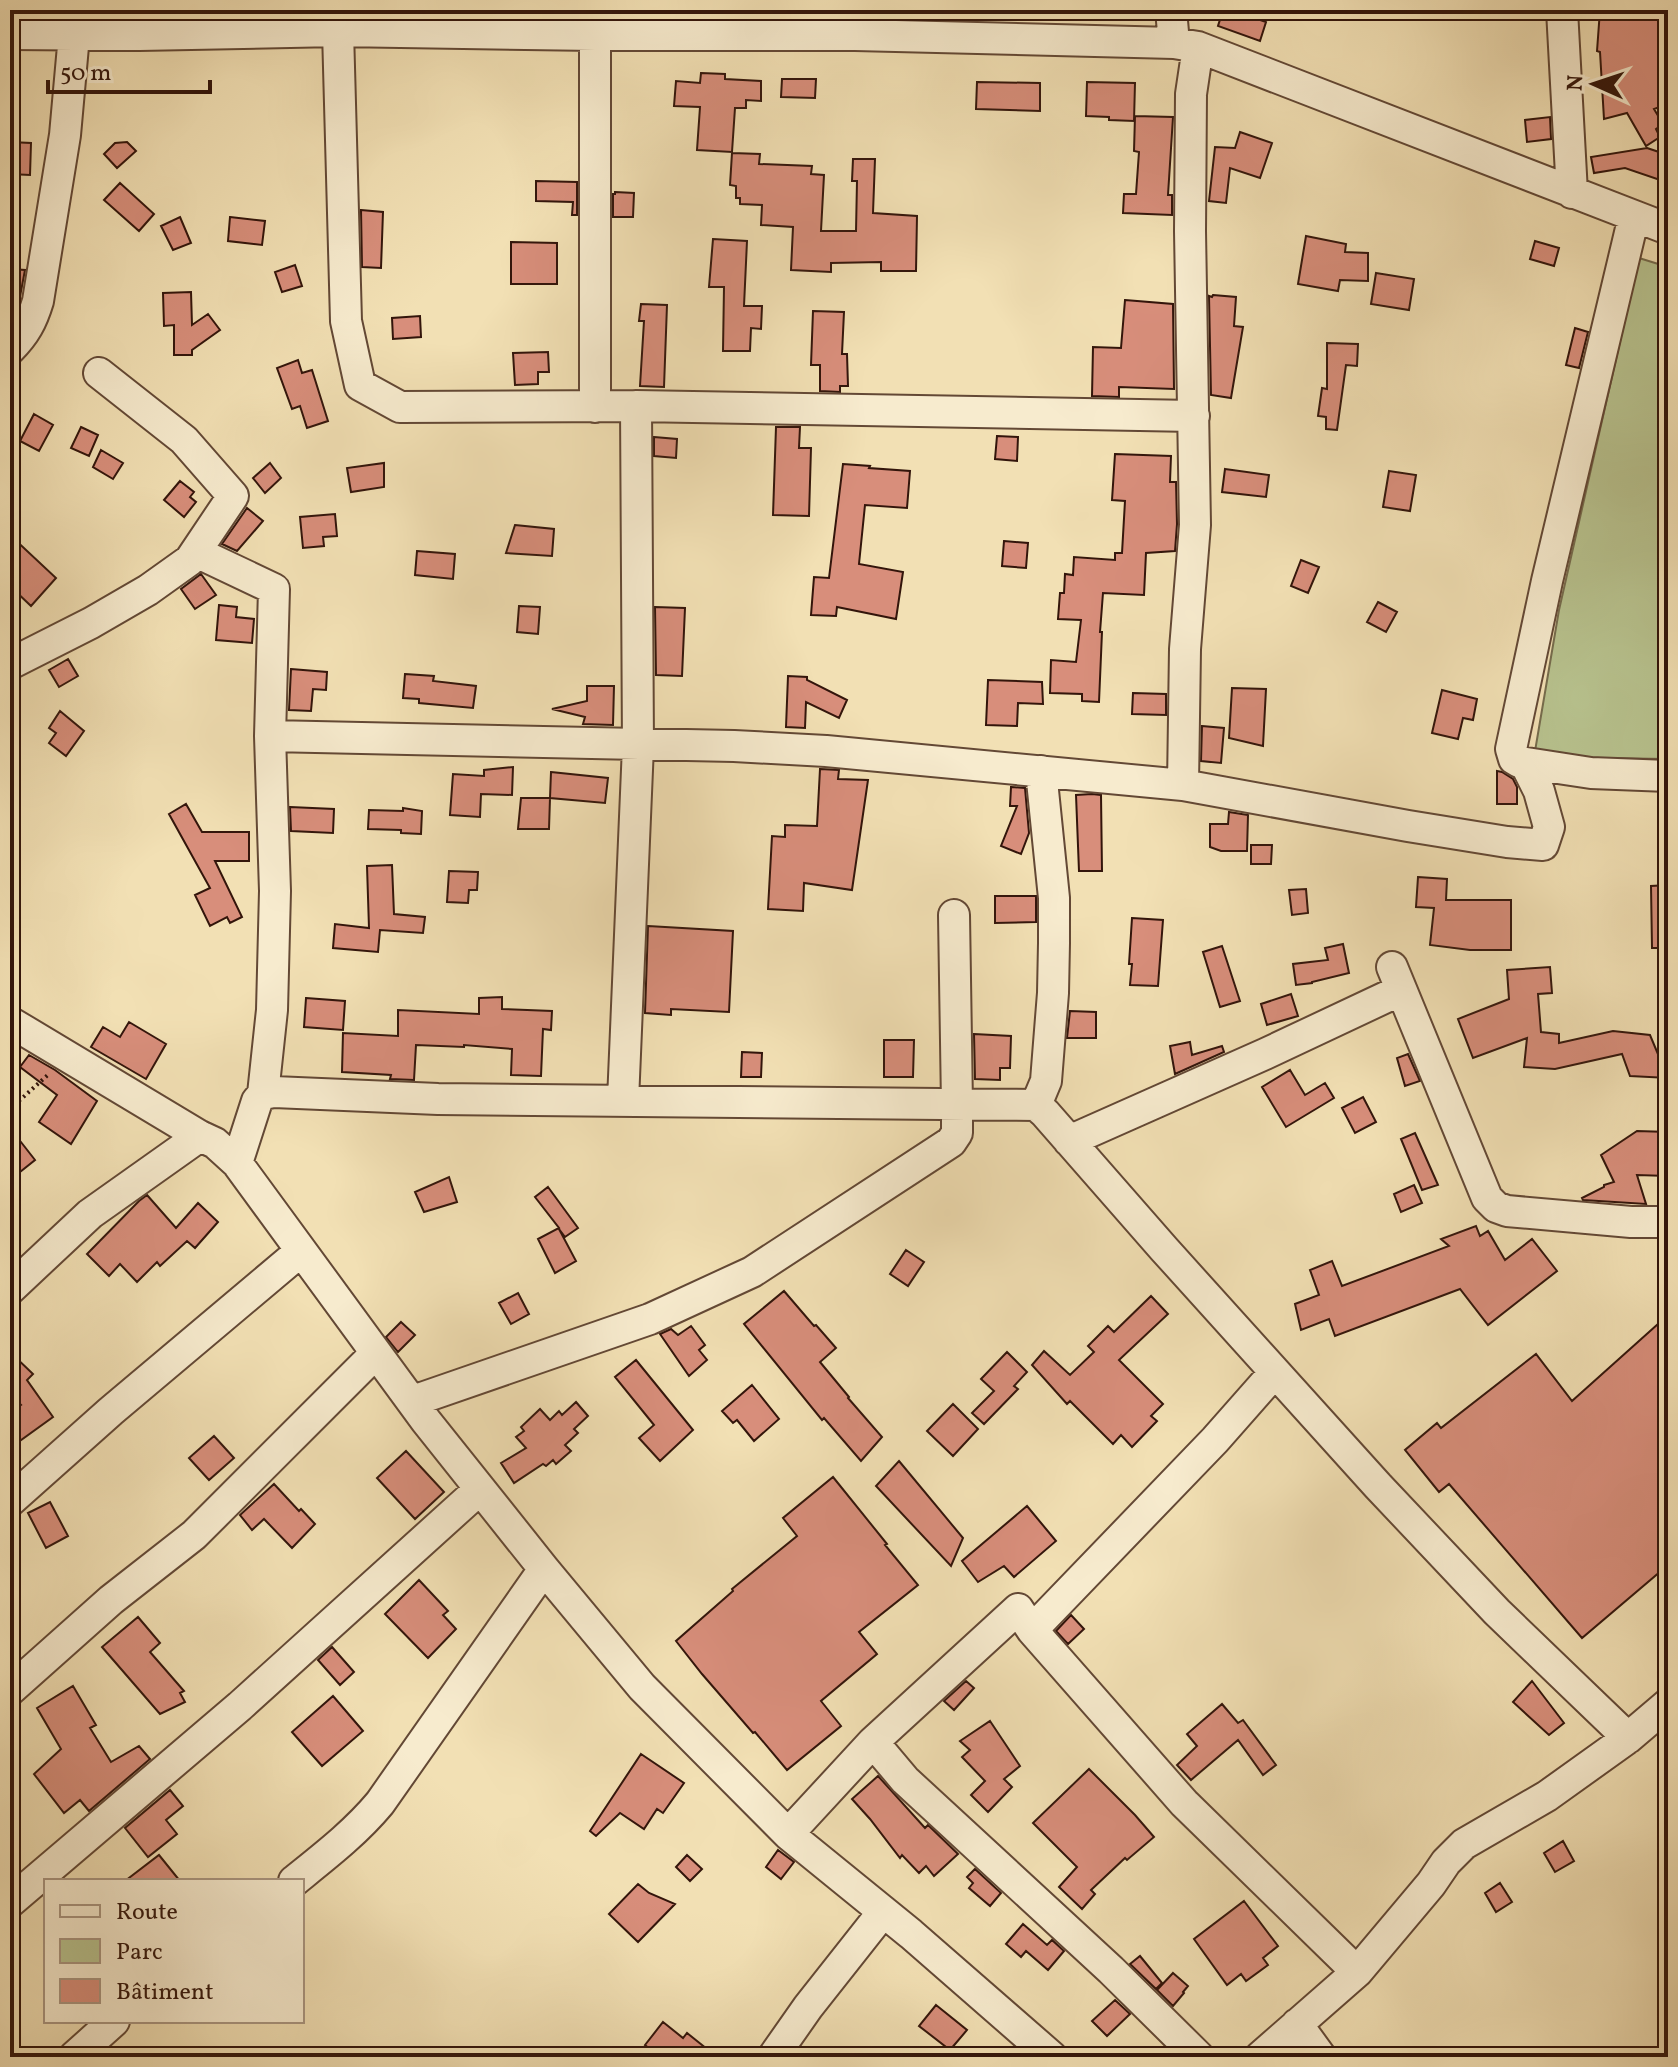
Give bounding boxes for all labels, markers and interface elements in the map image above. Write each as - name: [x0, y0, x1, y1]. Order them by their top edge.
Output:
- scale bar: [48, 44, 210, 94]
- north arrow: [1554, 44, 1634, 124]
- text: 50 m: [60, 57, 112, 91]
- text: N: [1561, 74, 1592, 92]
- legend: [44, 1879, 304, 2023]
- text: Route: [116, 1896, 178, 1930]
- text: Parc: [116, 1936, 163, 1970]
- text: Bâtiment: [116, 1976, 214, 2010]

